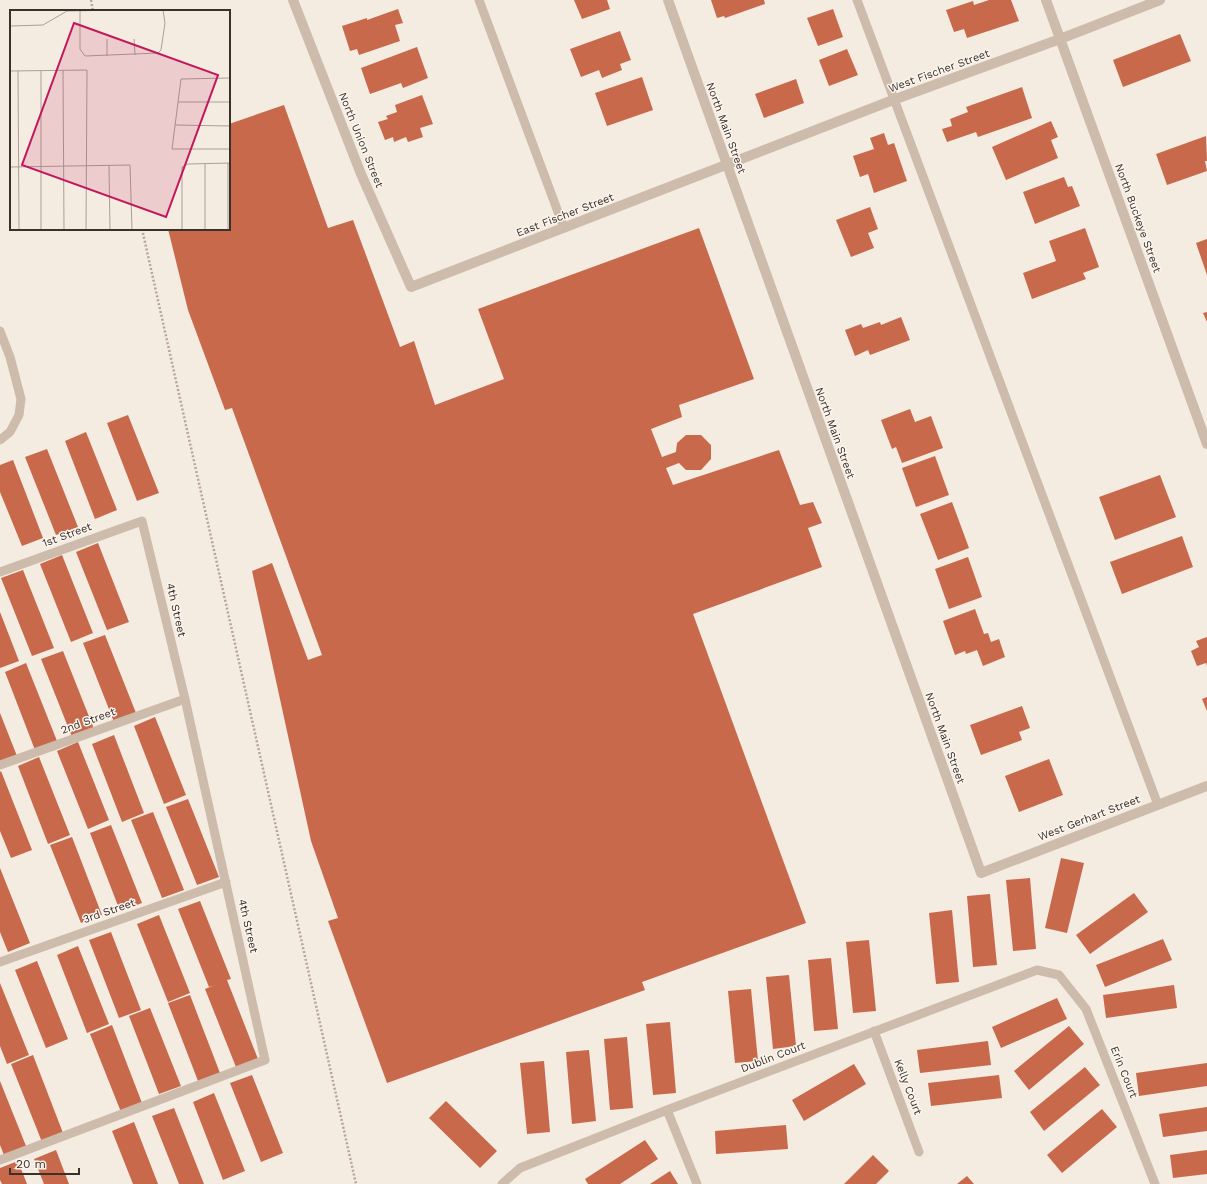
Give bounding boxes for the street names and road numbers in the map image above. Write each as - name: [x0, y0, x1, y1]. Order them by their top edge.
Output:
- street label: West Fischer Street: [887, 47, 992, 95]
- street label: North Main Street: [703, 81, 749, 176]
- street label: North Union Street: [336, 90, 386, 190]
- street label: North Buckeye Street: [1112, 162, 1164, 275]
- street label: East Fischer Street: [514, 190, 616, 240]
- street label: North Main Street: [812, 386, 858, 481]
- street label: 1st Street: [41, 520, 94, 550]
- street label: 4th Street: [163, 582, 189, 639]
- street label: North Main Street: [922, 691, 968, 786]
- street label: 2nd Street: [59, 705, 117, 737]
- street label: West Gerhart Street: [1036, 792, 1142, 843]
- street label: 3rd Street: [81, 896, 137, 926]
- street label: 4th Street: [235, 898, 261, 955]
- street label: Dublin Court: [739, 1039, 808, 1075]
- street label: Erin Court: [1108, 1044, 1140, 1100]
- street label: Kelly Court: [891, 1057, 925, 1117]

